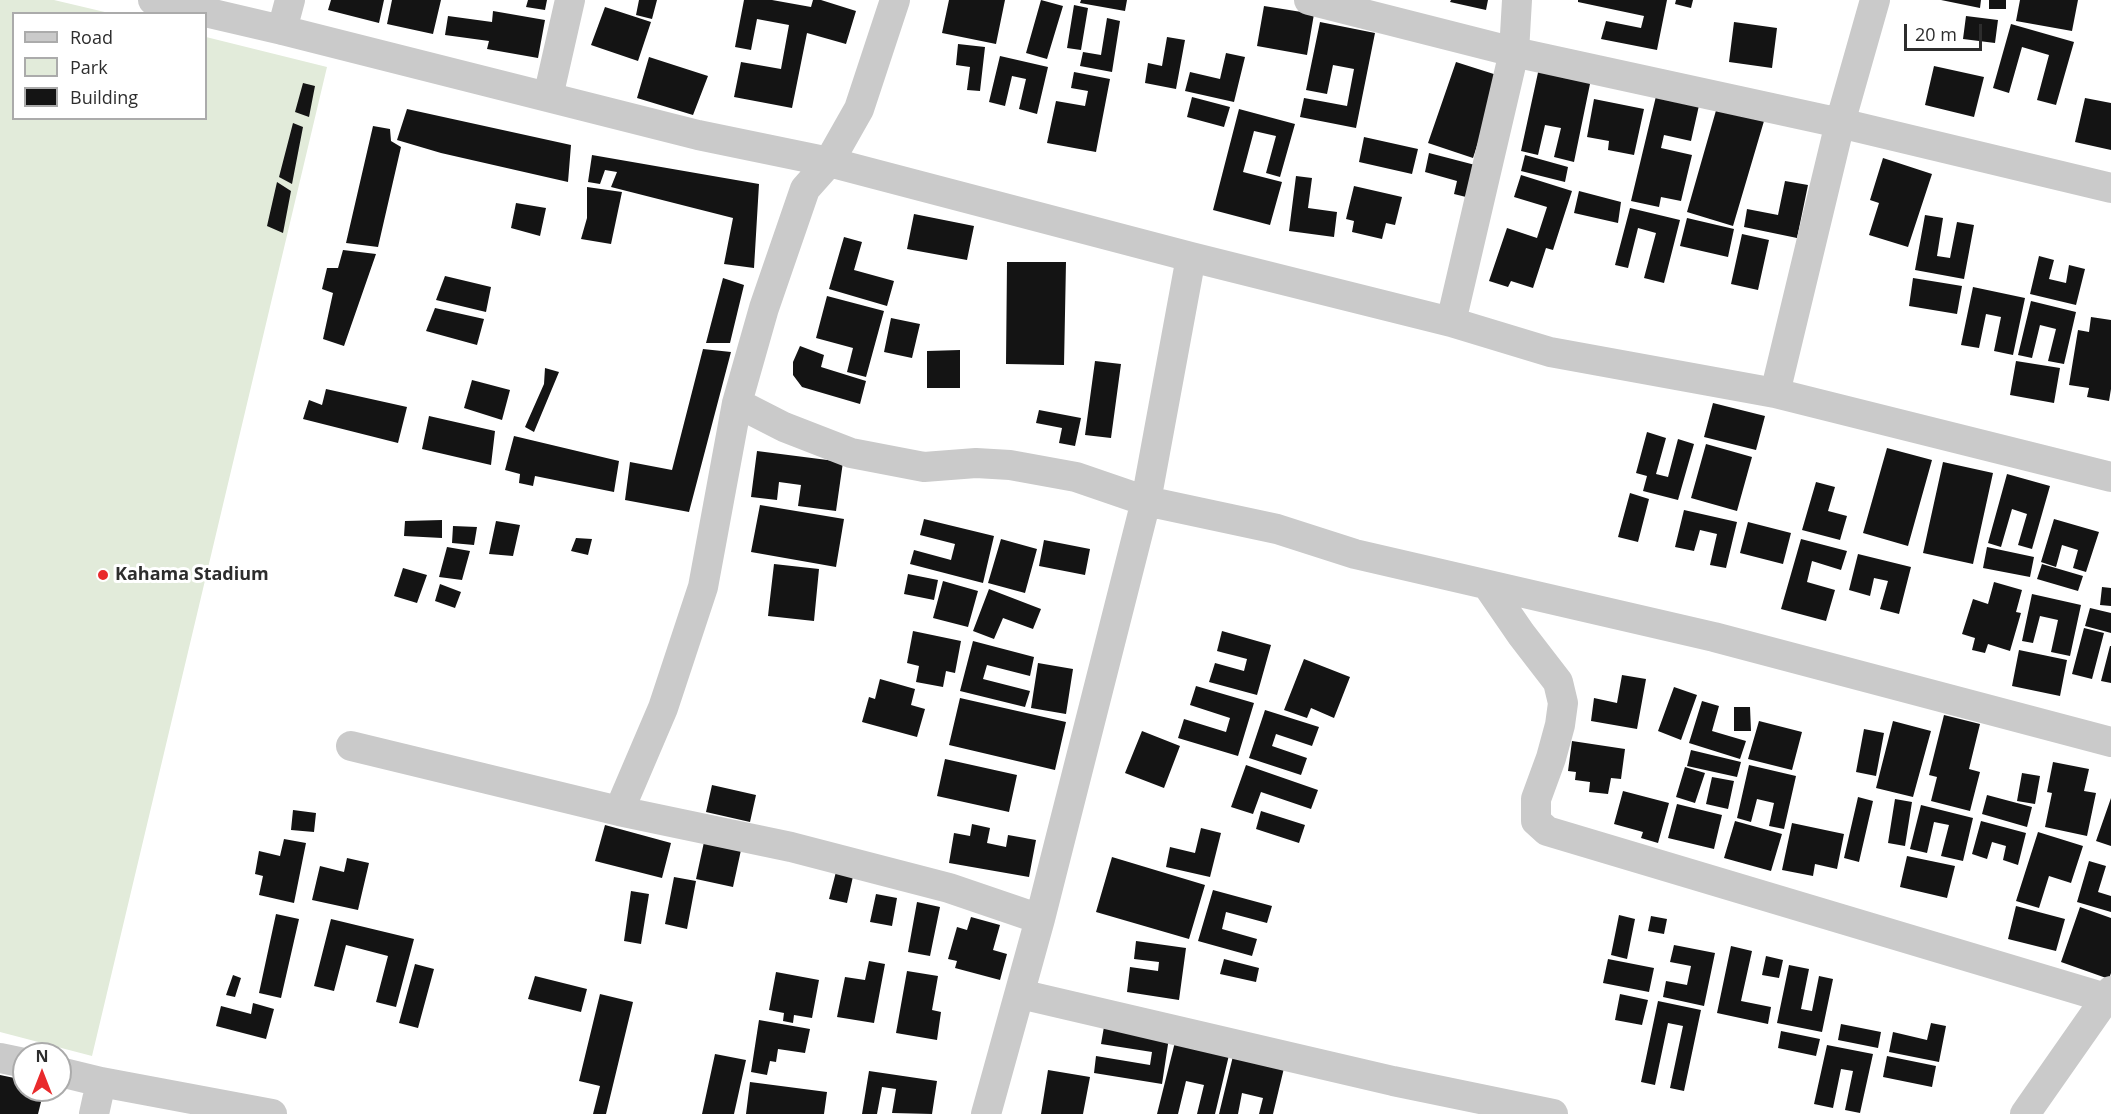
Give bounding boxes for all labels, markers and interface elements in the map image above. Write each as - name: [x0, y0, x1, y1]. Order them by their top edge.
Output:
- legend: [12, 12, 207, 120]
- scale bar: [1907, 12, 1985, 50]
- text: 20 m: [1915, 22, 1957, 46]
- text: Road: [70, 25, 113, 49]
- text: Park: [70, 55, 108, 79]
- text: Building: [70, 85, 138, 109]
- place label: Kahama Stadium: [115, 564, 269, 586]
- marker: Kahama Stadium: [96, 568, 110, 582]
- north arrow: [12, 1042, 72, 1102]
- text: N: [35, 1045, 49, 1067]

